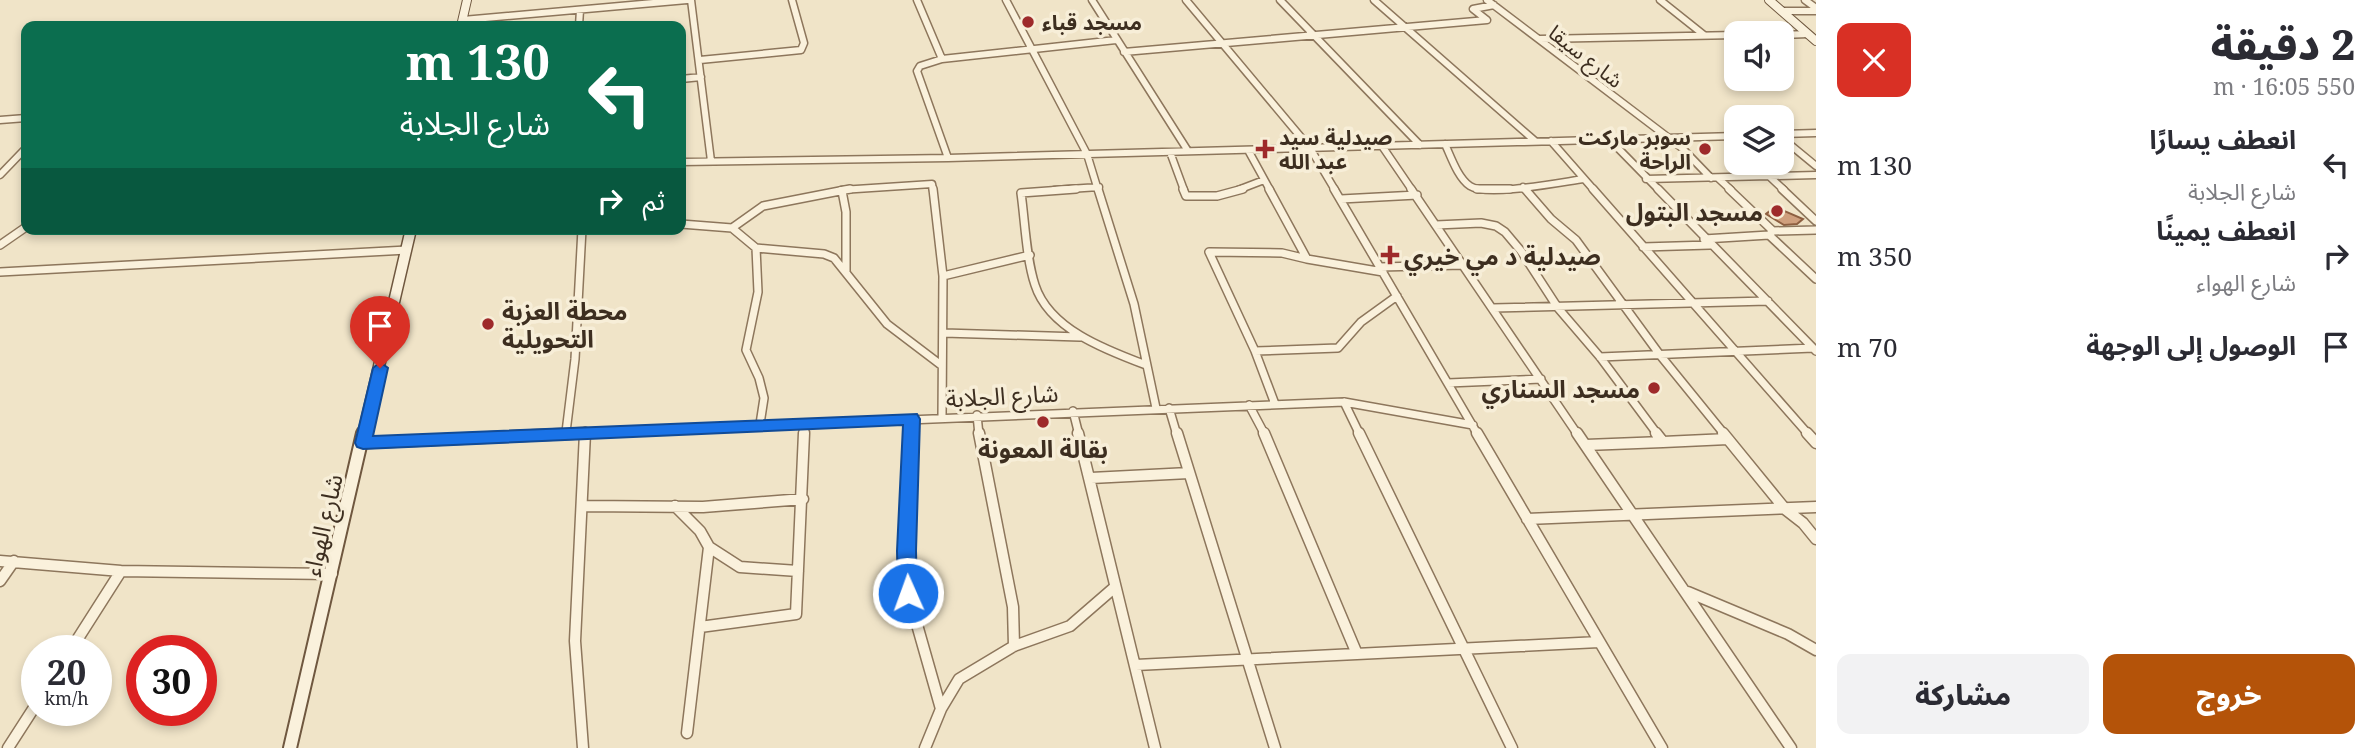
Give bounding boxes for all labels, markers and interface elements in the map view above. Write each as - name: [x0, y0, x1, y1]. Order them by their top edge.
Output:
- place label: مسجد قباء: [1042, 8, 1142, 36]
- marker: مسجد قباء: [1020, 14, 1036, 30]
- text: 2 دقيقة: [2211, 15, 2355, 72]
- street label: شارع سيقا: [1542, 18, 1629, 95]
- map controls: [1724, 21, 1794, 175]
- button: sound: [1724, 21, 1794, 91]
- button: close: [1837, 23, 1911, 97]
- text: 130 m: [406, 28, 550, 94]
- icon: left: [574, 49, 665, 140]
- text: 550 m · 16:05: [2213, 70, 2355, 102]
- text: شارع الجلابة: [400, 101, 550, 144]
- button: layers: [1724, 105, 1794, 175]
- text: انعطف يسارًا: [2150, 121, 2296, 157]
- place label: صيدلية سيد عبد الله: [1279, 123, 1393, 175]
- place label: سوبر ماركت الراحة: [1578, 123, 1691, 175]
- marker: صيدلية سيد عبد الله: [1257, 141, 1273, 157]
- marker: سوبر ماركت الراحة: [1697, 141, 1713, 157]
- icon: left: [2317, 146, 2355, 184]
- text: 130 m: [1837, 147, 1912, 183]
- text: شارع الجلابة: [2188, 175, 2296, 207]
- icon: right: [591, 182, 629, 220]
- text: ثم: [643, 182, 665, 218]
- place label: مسجد البتول: [1626, 195, 1763, 228]
- marker: مسجد البتول: [1769, 203, 1785, 219]
- text: انعطف يمينًا: [2156, 212, 2296, 248]
- icon: right: [2317, 237, 2355, 275]
- text: 350 m: [1837, 238, 1912, 274]
- place label: صيدلية د مي خيري: [1404, 239, 1601, 276]
- marker: صيدلية د مي خيري: [1382, 247, 1398, 263]
- text: شارع الهواء: [2196, 266, 2296, 298]
- place label: محطة العزبة التحويلية: [502, 294, 628, 355]
- pin: [350, 296, 410, 368]
- icon: arrive: [361, 307, 399, 345]
- marker: محطة العزبة التحويلية: [480, 316, 496, 332]
- text: الوصول إلى الوجهة: [2086, 327, 2296, 363]
- icon: arrive: [2317, 328, 2355, 366]
- text: 70 m: [1837, 329, 1897, 365]
- place label: مسجد السناري: [1481, 372, 1640, 409]
- street label: شارع الجلابة: [945, 376, 1059, 416]
- marker: مسجد السناري: [1646, 380, 1662, 396]
- marker: بقالة المعونة: [1035, 414, 1051, 430]
- place label: بقالة المعونة: [978, 432, 1108, 465]
- street label: شارع الهواء: [294, 471, 352, 580]
- position arrow: [871, 556, 945, 630]
- speed limit sign: 30: [126, 635, 217, 726]
- text: 20: [47, 648, 86, 695]
- button: مشاركة: [1837, 654, 2089, 734]
- button: خروج: [2103, 654, 2355, 734]
- text: km/h: [44, 686, 89, 710]

